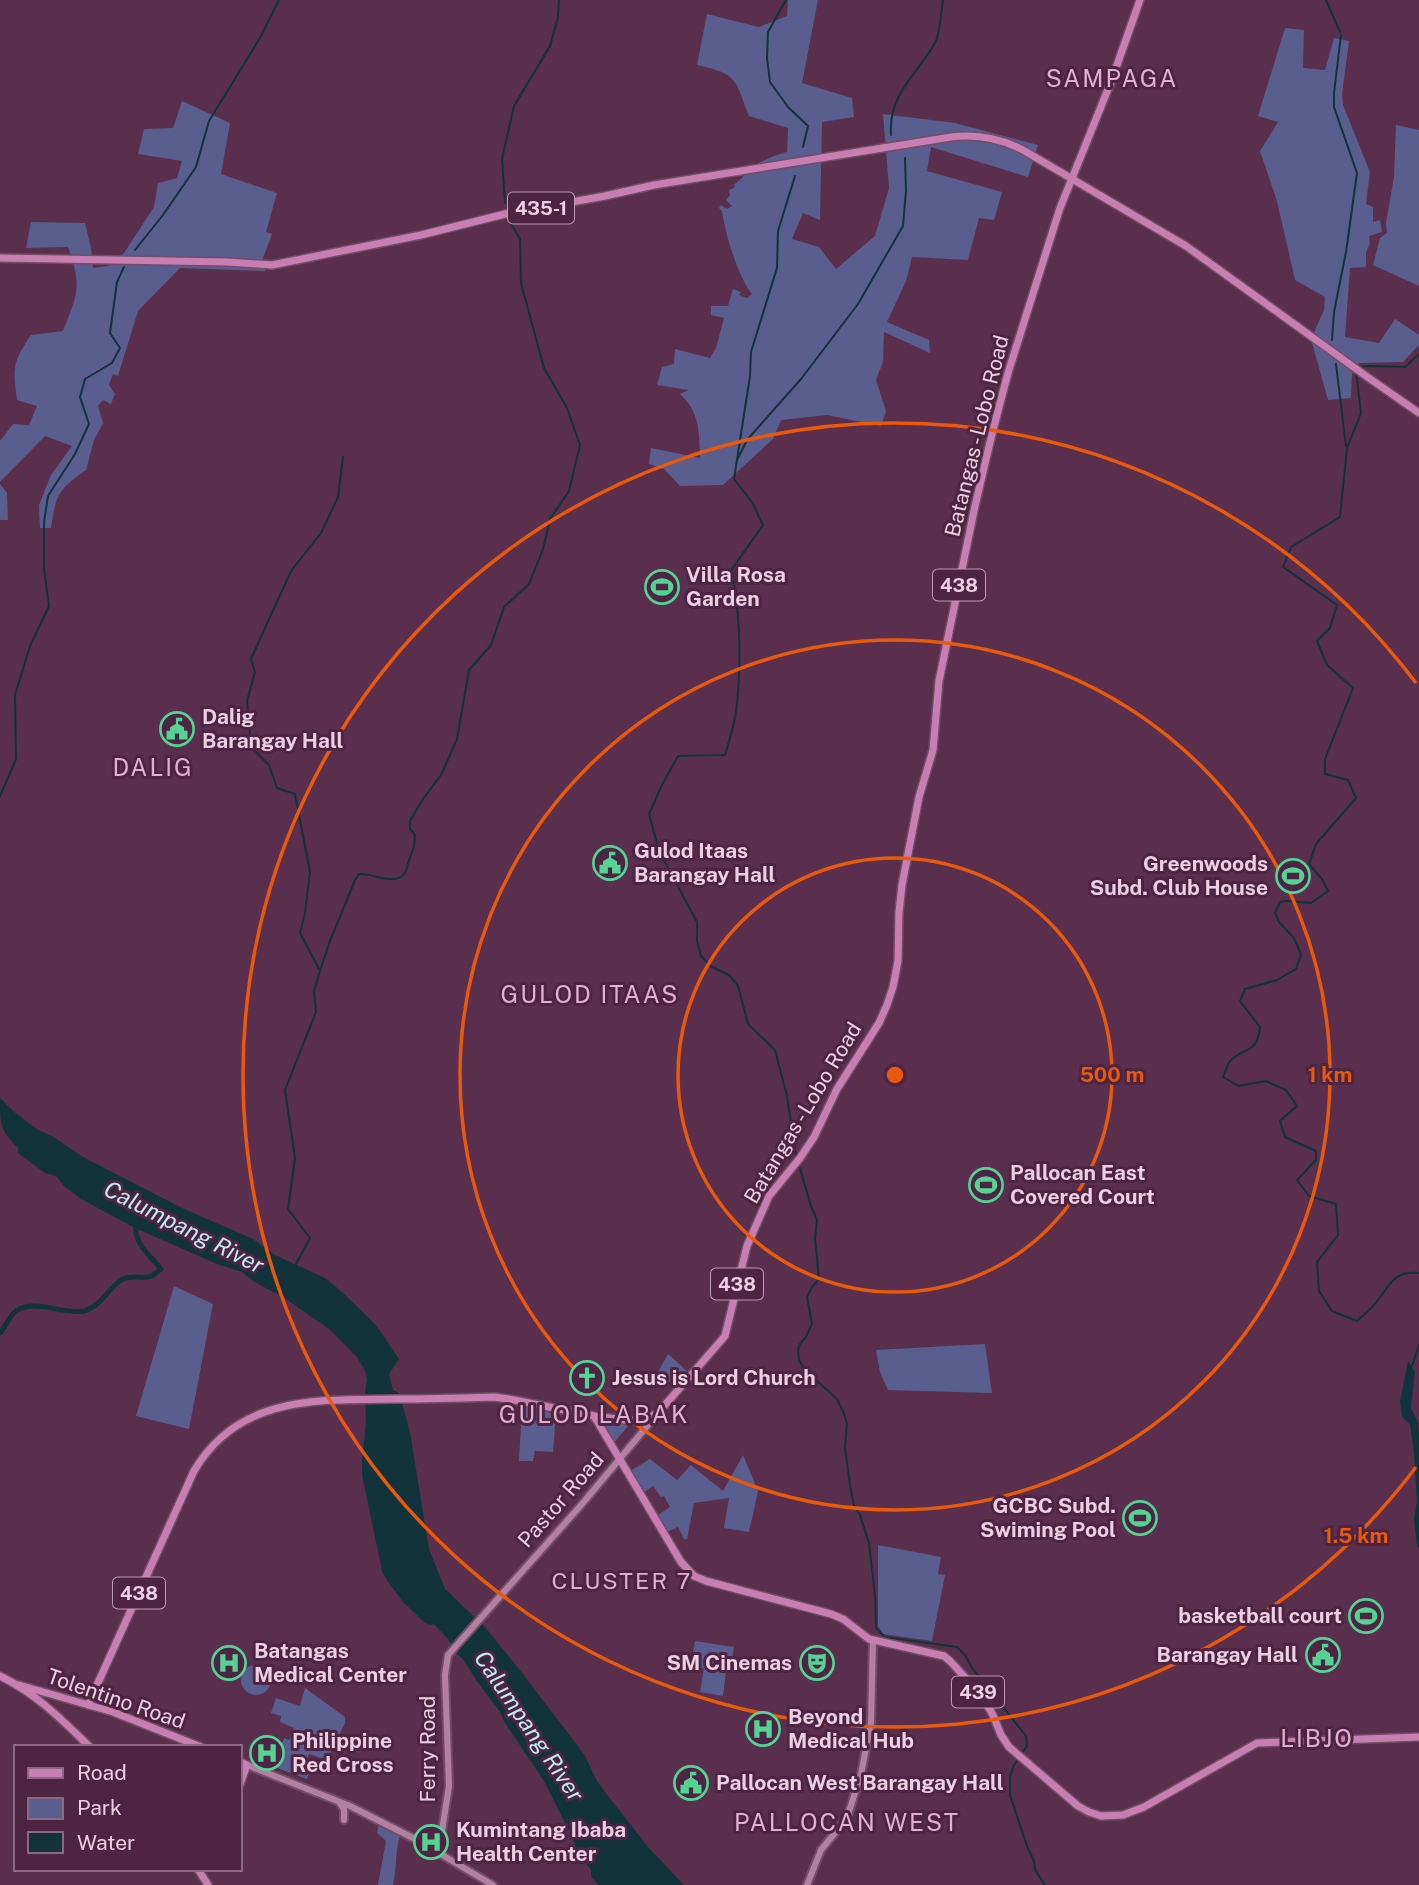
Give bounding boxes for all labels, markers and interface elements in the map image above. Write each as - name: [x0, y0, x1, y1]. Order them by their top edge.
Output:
- district label: SAMPAGA: [1046, 64, 1178, 92]
- road number: 435-1: [508, 192, 574, 224]
- street label: Batangas - Lobo Road: [939, 332, 1014, 539]
- place label: Villa Rosa Garden: [686, 562, 786, 611]
- sports icon: Villa Rosa Garden: [643, 568, 681, 606]
- road number: 438: [933, 570, 985, 600]
- place label: Dalig Barangay Hall: [202, 704, 343, 753]
- public building icon: Dalig Barangay Hall: [158, 710, 196, 748]
- district label: DALIG: [112, 753, 194, 781]
- place label: Gulod Itaas Barangay Hall: [634, 838, 775, 887]
- public building icon: Gulod Itaas Barangay Hall: [591, 844, 629, 882]
- place label: Greenwoods Subd. Club House: [1090, 851, 1268, 900]
- sports icon: Greenwoods Subd. Club House: [1274, 857, 1312, 895]
- district label: GULOD ITAAS: [501, 980, 679, 1008]
- street label: Batangas - Lobo Road: [739, 1018, 867, 1208]
- text: 500 m: [1080, 1062, 1144, 1087]
- text: 1 km: [1308, 1062, 1352, 1087]
- centre of rings: [883, 1063, 907, 1087]
- place label: Pallocan East Covered Court: [1010, 1160, 1155, 1209]
- sports icon: Pallocan East Covered Court: [967, 1166, 1005, 1204]
- water label: Calumpang River: [100, 1175, 269, 1279]
- road number: 438: [711, 1268, 763, 1300]
- church icon: Jesus is Lord Church: [568, 1359, 606, 1397]
- place label: Jesus is Lord Church: [612, 1365, 816, 1390]
- district label: GULOD LABAK: [499, 1400, 689, 1428]
- street label: Pastor Road: [513, 1447, 609, 1552]
- place label: GCBC Subd. Swiming Pool: [980, 1493, 1116, 1542]
- sports icon: GCBC Subd. Swiming Pool: [1121, 1499, 1159, 1537]
- text: 1.5 km: [1324, 1523, 1388, 1548]
- district label: CLUSTER 7: [552, 1567, 692, 1594]
- road number: 438: [113, 1578, 165, 1609]
- sports icon: basketball court: [1347, 1597, 1385, 1635]
- place label: basketball court: [1178, 1603, 1342, 1628]
- public building icon: Barangay Hall: [1304, 1636, 1342, 1674]
- place label: Batangas Medical Center: [254, 1638, 407, 1687]
- place label: Barangay Hall: [1157, 1642, 1298, 1667]
- hospital icon: Batangas Medical Center: [210, 1644, 248, 1682]
- theatre icon: SM Cinemas: [798, 1644, 836, 1682]
- water label: Calumpang River: [469, 1645, 590, 1806]
- place label: SM Cinemas: [667, 1650, 792, 1675]
- street label: Tolentino Road: [44, 1663, 189, 1734]
- road number: 439: [952, 1676, 1004, 1708]
- street label: Ferry Road: [415, 1696, 440, 1802]
- place label: Beyond Medical Hub: [788, 1704, 914, 1753]
- hospital icon: Beyond Medical Hub: [744, 1710, 782, 1748]
- district label: LIBJO: [1280, 1724, 1354, 1752]
- place label: Philippine Red Cross: [292, 1728, 394, 1777]
- hospital icon: Philippine Red Cross: [248, 1734, 286, 1772]
- legend: [14, 1745, 242, 1871]
- text: Road: [77, 1760, 127, 1785]
- public building icon: Pallocan West Barangay Hall: [672, 1764, 710, 1802]
- place label: Pallocan West Barangay Hall: [716, 1770, 1004, 1795]
- text: Park: [77, 1795, 122, 1820]
- district label: PALLOCAN WEST: [734, 1808, 960, 1836]
- place label: Kumintang Ibaba Health Center: [456, 1817, 626, 1866]
- hospital icon: Kumintang Ibaba Health Center: [412, 1823, 450, 1861]
- text: Water: [77, 1830, 135, 1855]

